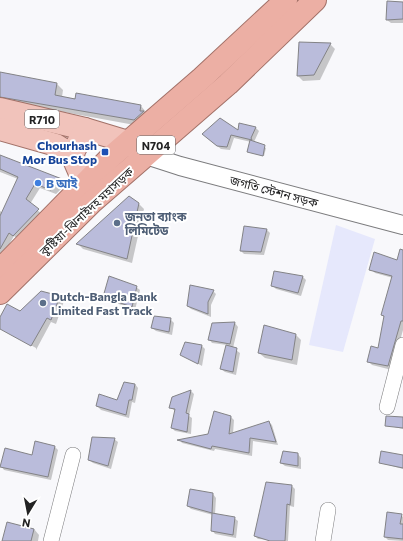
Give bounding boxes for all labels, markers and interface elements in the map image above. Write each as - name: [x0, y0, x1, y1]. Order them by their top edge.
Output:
- road number: R710: [25, 110, 59, 128]
- road number: N704: [137, 136, 175, 154]
- place label: Chourhash Mor Bus Stop: [22, 138, 97, 166]
- marker: Chourhash Mor Bus Stop: [100, 147, 110, 157]
- street label: কুষ্টিয়া-ঝিনাইদহ মহাসড়ক: [36, 164, 137, 260]
- street label: জগতি স্টেশন সড়ক: [227, 172, 320, 211]
- place label: B আই: [46, 176, 78, 190]
- marker: B আই: [33, 178, 43, 188]
- place label: জনতা ব্যাংক লিমিটেড: [124, 209, 187, 237]
- marker: জনতা ব্যাংক লিমিটেড: [112, 218, 122, 228]
- place label: Dutch-Bangla Bank Limited Fast Track: [51, 289, 157, 317]
- marker: Dutch-Bangla Bank Limited Fast Track: [38, 298, 48, 308]
- north arrow: [8, 493, 48, 533]
- text: N: [21, 516, 31, 530]

